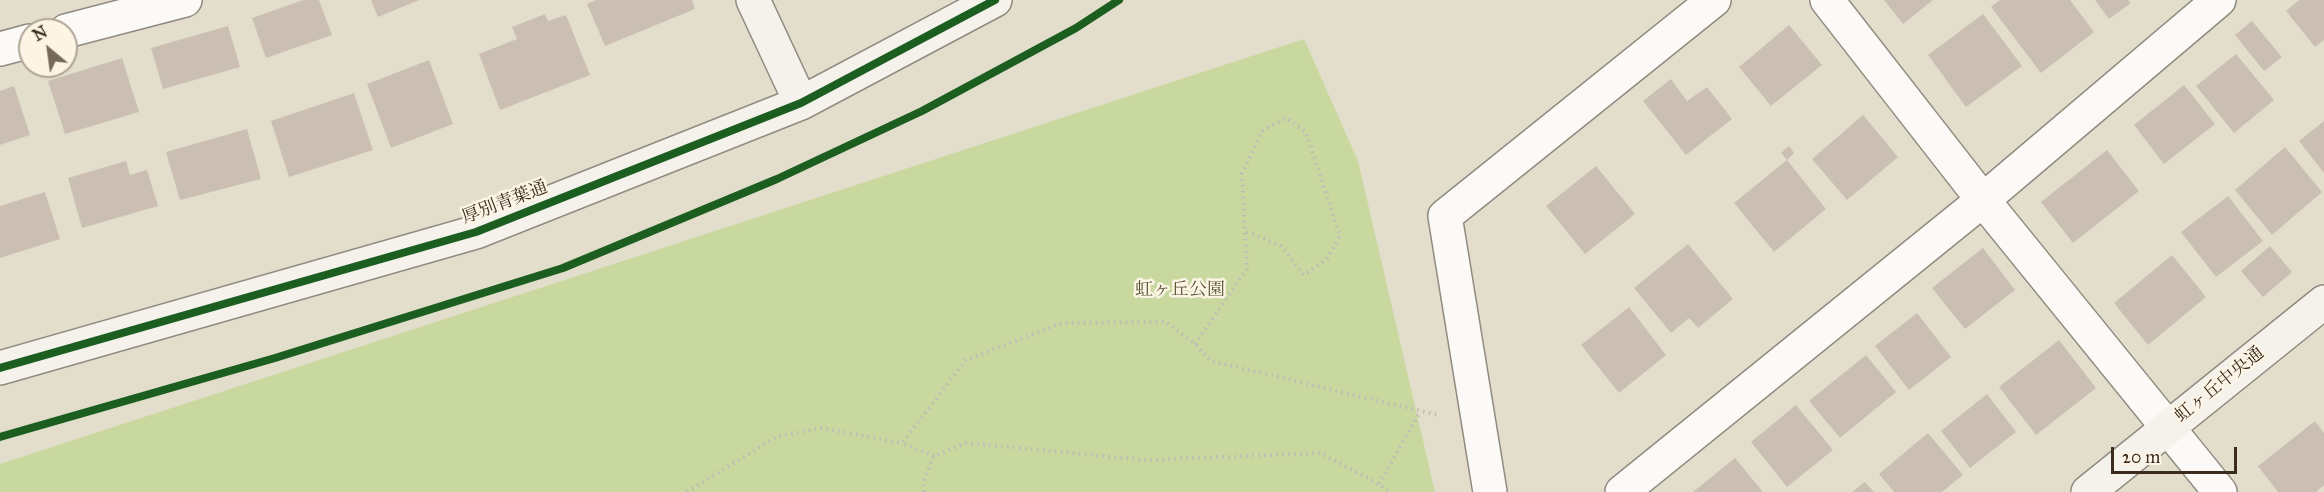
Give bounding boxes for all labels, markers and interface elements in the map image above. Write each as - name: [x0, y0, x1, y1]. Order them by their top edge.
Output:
- north arrow: [18, 18, 78, 78]
- text: N: [29, 22, 51, 45]
- street label: 厚別青葉通: [459, 177, 551, 229]
- park label: 虹ヶ丘公園: [1135, 280, 1225, 302]
- street label: 虹ヶ丘中央通: [2171, 343, 2269, 427]
- scale bar: [2114, 435, 2240, 473]
- text: 20 m: [2122, 446, 2160, 468]

